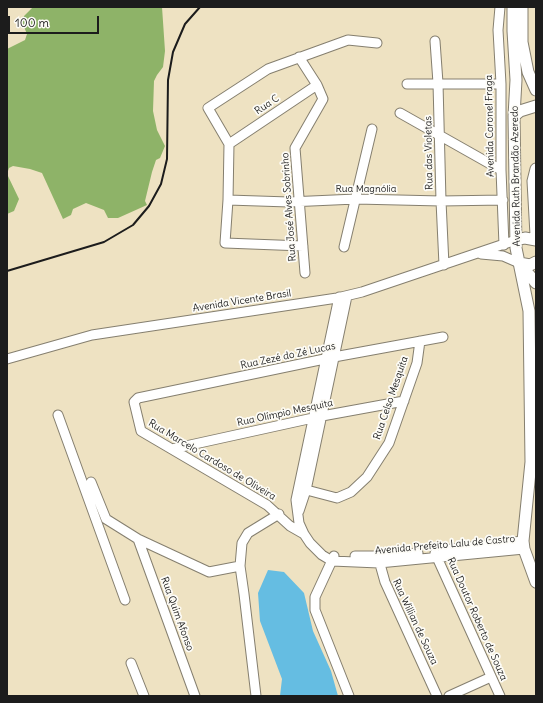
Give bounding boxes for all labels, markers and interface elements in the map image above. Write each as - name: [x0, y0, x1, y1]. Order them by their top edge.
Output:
- scale bar: [10, 8, 101, 34]
- text: 100 m: [15, 15, 49, 30]
- street label: Avenida Coronel Fraga: [483, 75, 497, 177]
- street label: Rua C: [253, 93, 281, 117]
- street label: Avenida Ruth Brandão Azeredo: [509, 105, 523, 247]
- street label: Rua das Violetas: [422, 116, 436, 190]
- street label: Rua José Alves Sobrinho: [279, 152, 299, 262]
- street label: Rua Magnólia: [335, 183, 397, 195]
- street label: Avenida Vicente Brasil: [192, 287, 292, 315]
- street label: Rua Zezé do Zé Lucas: [240, 340, 336, 372]
- street label: Rua Celso Mesquita: [371, 355, 411, 441]
- street label: Rua Olímpio Mesquita: [236, 397, 334, 429]
- street label: Rua Marcelo Cardoso de Oliveira: [146, 417, 278, 503]
- street label: Avenida Prefeito Lalu de Castro: [374, 533, 516, 557]
- street label: Rua Doutor Roberto de Souza: [444, 556, 510, 682]
- street label: Rua Quim Afonso: [158, 575, 196, 653]
- street label: Rua Willian de Souza: [390, 577, 440, 667]

